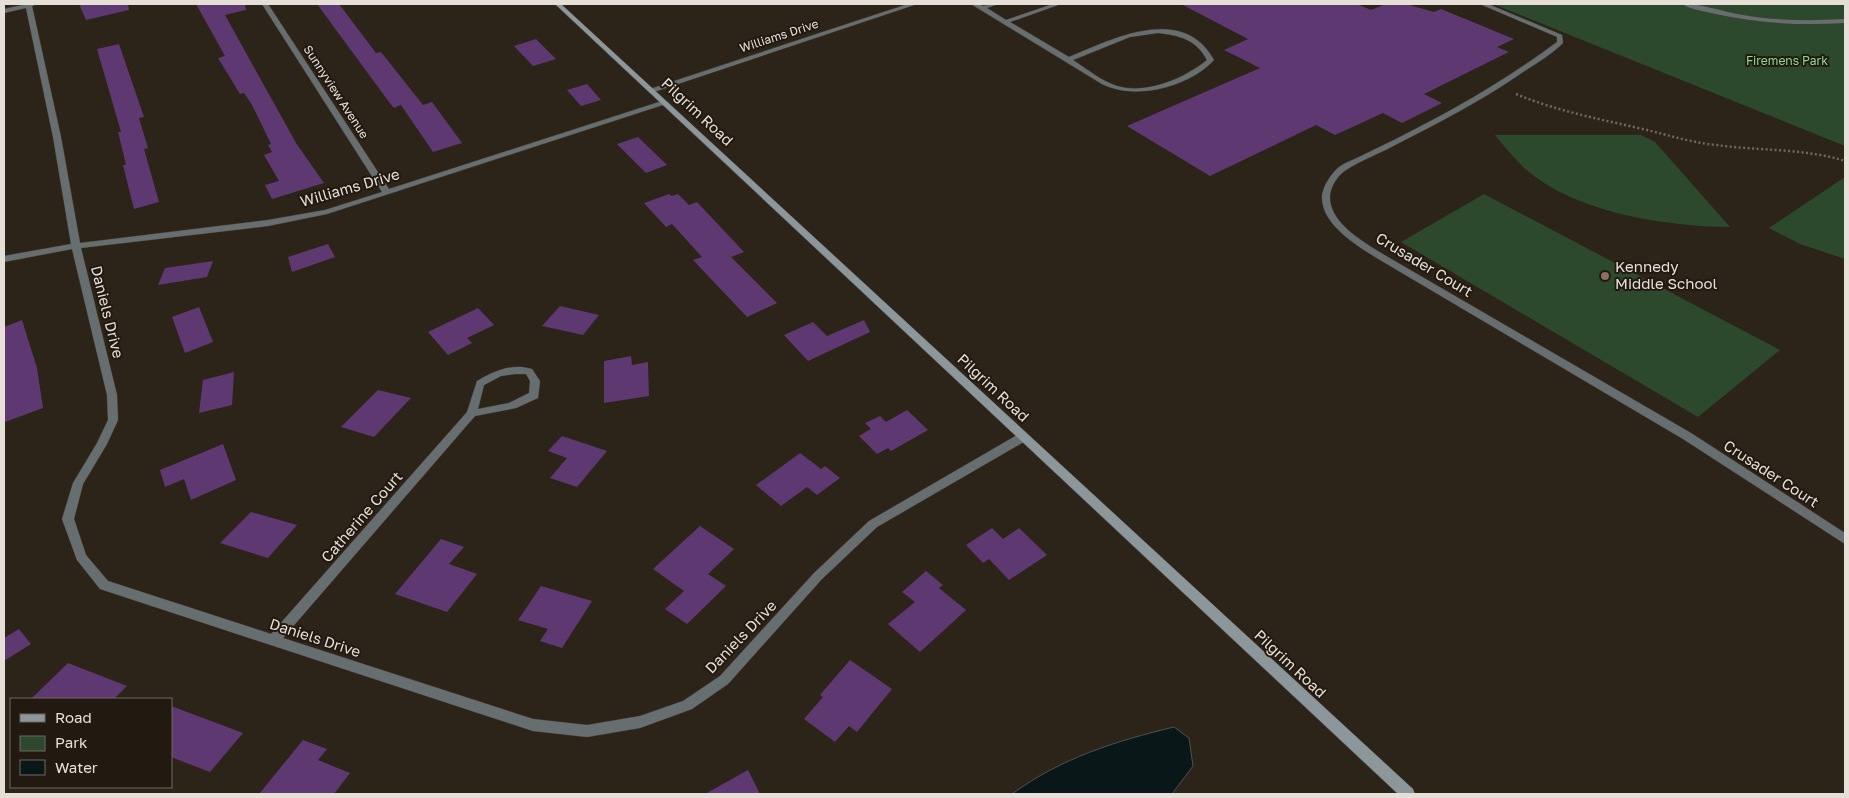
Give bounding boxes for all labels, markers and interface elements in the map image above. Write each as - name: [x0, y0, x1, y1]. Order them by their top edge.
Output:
- street label: Williams Drive: [737, 16, 820, 55]
- street label: Sunnyview Avenue: [301, 42, 372, 141]
- park label: Firemens Park: [1746, 53, 1828, 68]
- street label: Pilgrim Road: [658, 74, 737, 149]
- street label: Williams Drive: [298, 164, 402, 210]
- street label: Crusader Court: [1373, 228, 1476, 300]
- place label: Kennedy Middle School: [1615, 257, 1717, 292]
- street label: Daniels Drive: [88, 264, 128, 360]
- marker: Kennedy Middle School: [1599, 270, 1611, 282]
- street label: Pilgrim Road: [954, 350, 1033, 425]
- street label: Crusader Court: [1721, 436, 1822, 511]
- street label: Catherine Court: [317, 467, 406, 565]
- street label: Daniels Drive: [701, 596, 780, 677]
- street label: Daniels Drive: [268, 614, 363, 660]
- street label: Pilgrim Road: [1251, 626, 1330, 701]
- legend: [10, 698, 172, 788]
- text: Road: [55, 708, 92, 726]
- text: Park: [55, 733, 88, 751]
- text: Water: [55, 758, 98, 776]

